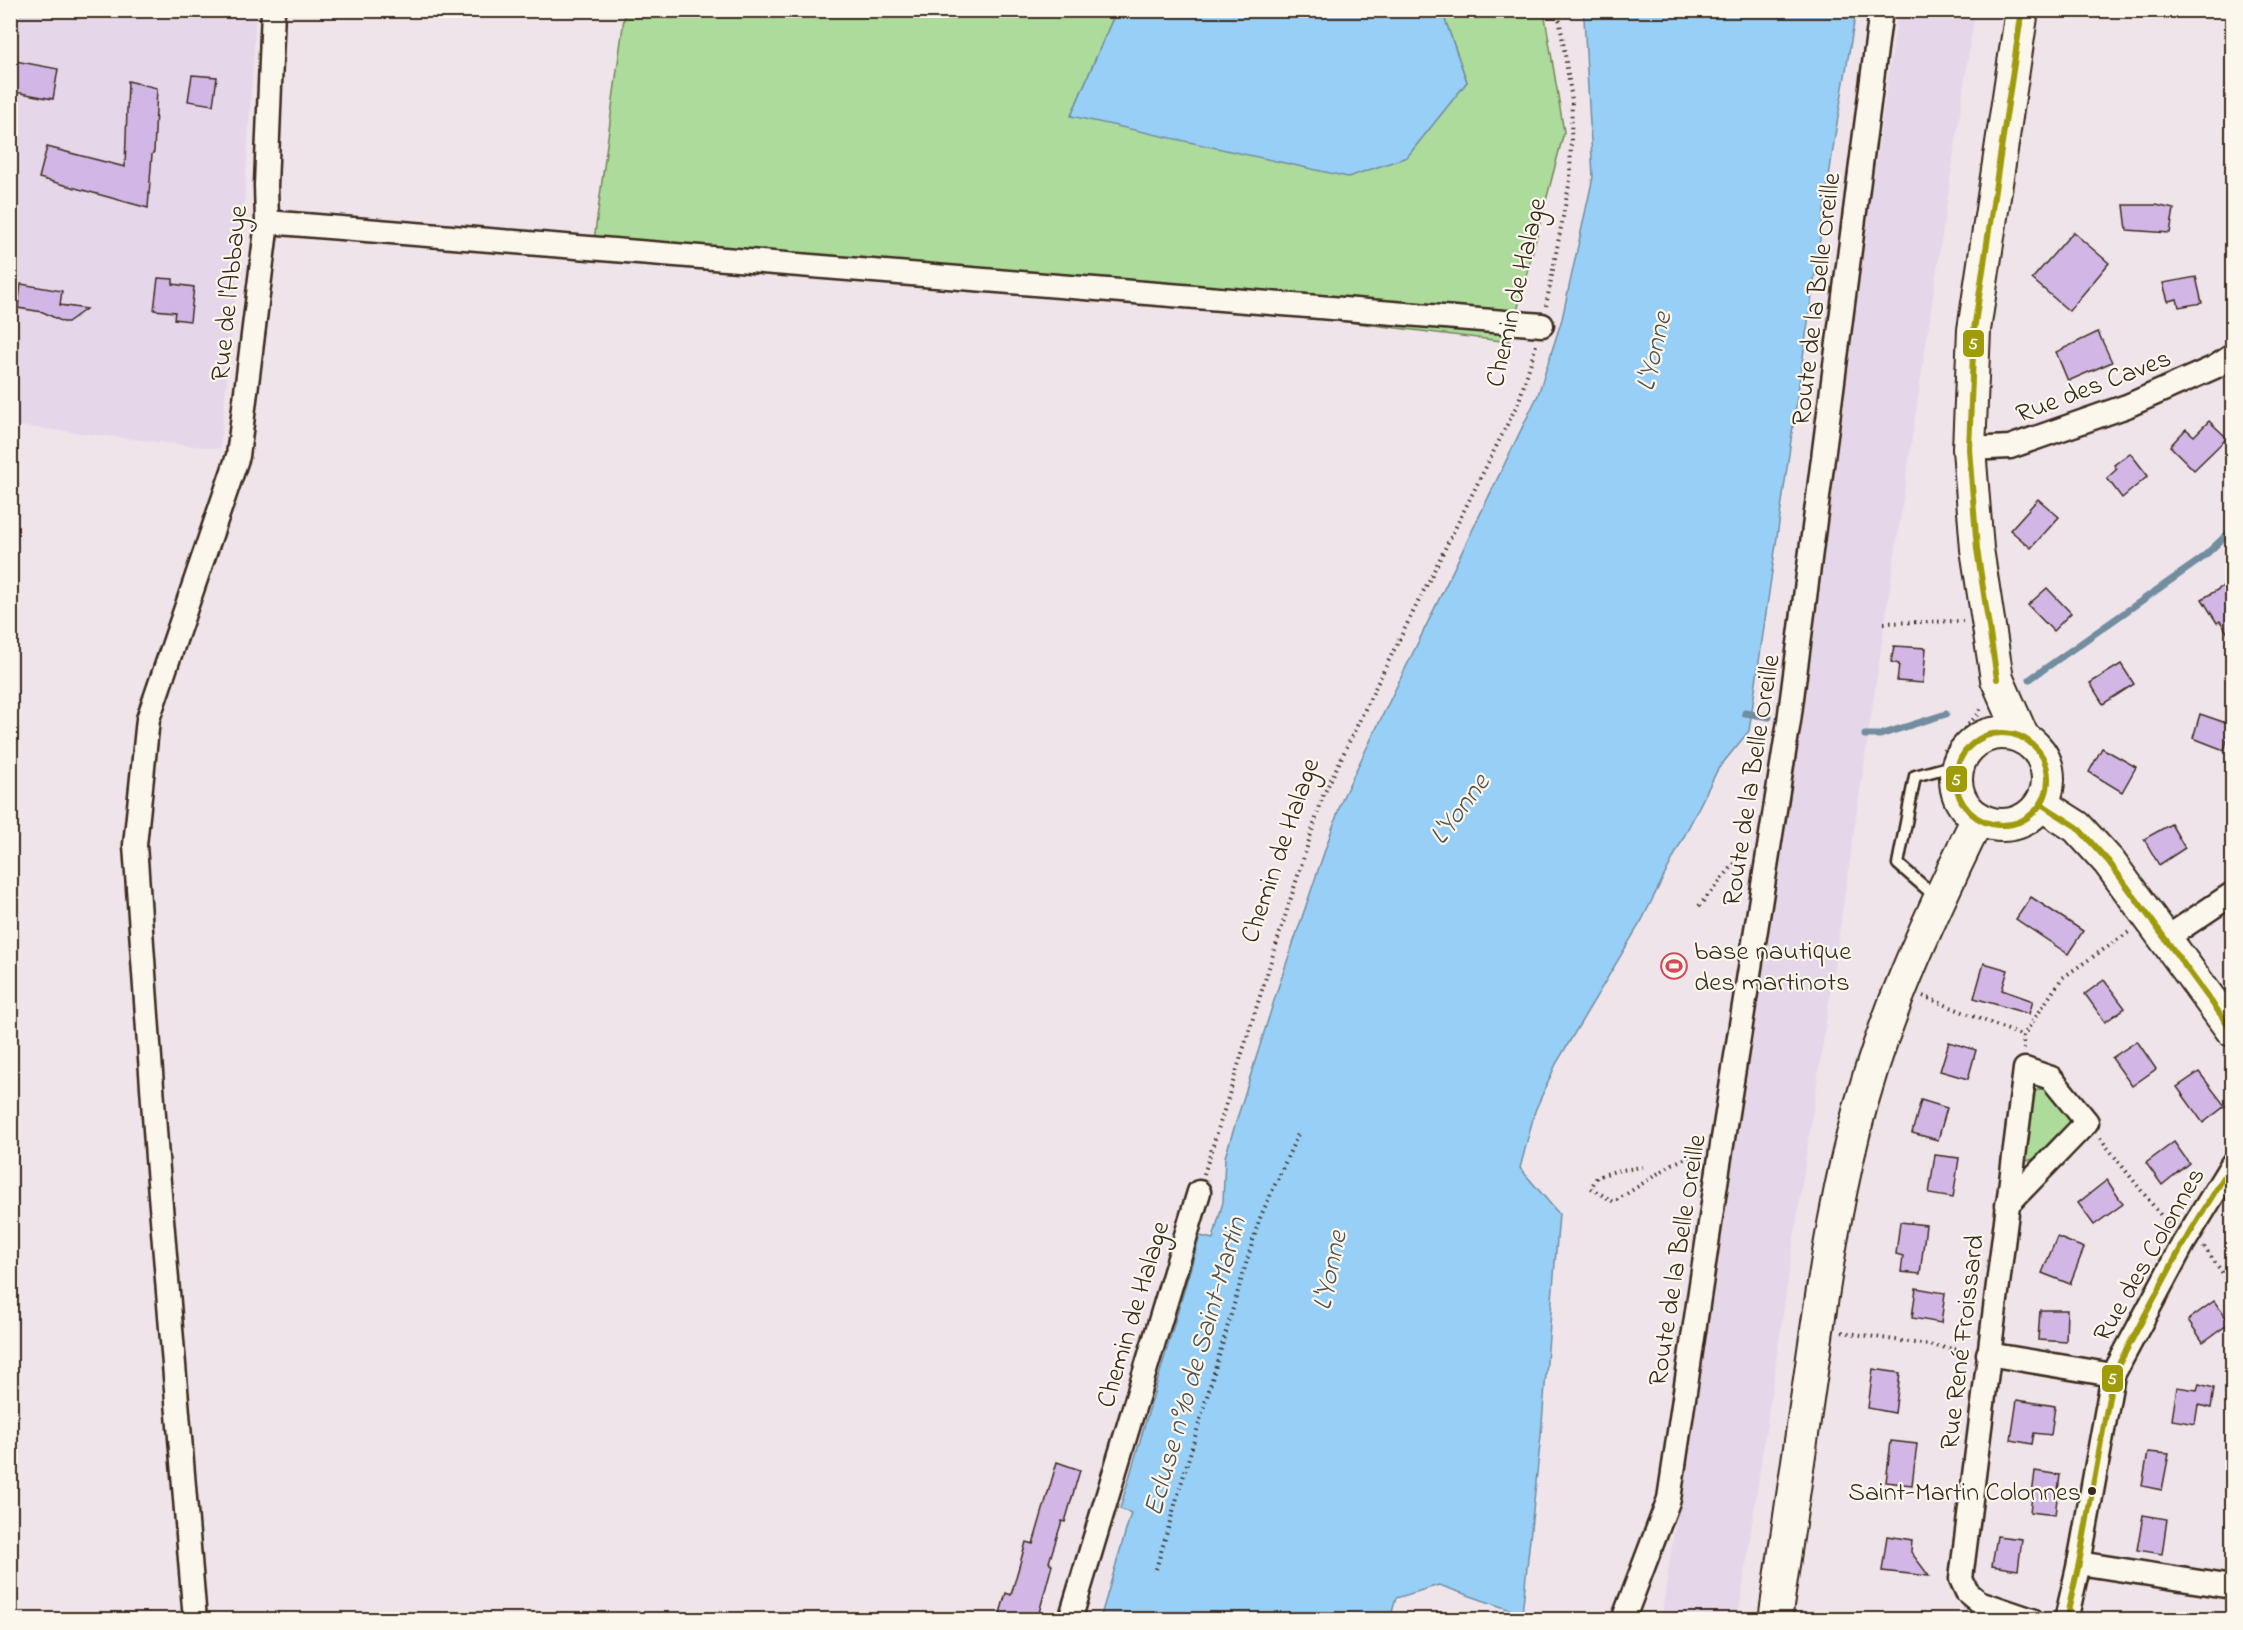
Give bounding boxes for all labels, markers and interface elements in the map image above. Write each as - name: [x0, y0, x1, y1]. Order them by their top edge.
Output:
- street label: Route de la Belle Oreille: [1783, 170, 1852, 428]
- street label: Chemin de Halage: [1477, 193, 1558, 391]
- street label: Rue de l'Abbaye: [202, 203, 259, 383]
- water label: L'Yonne: [1626, 307, 1685, 395]
- line badge: 5: [1962, 329, 1985, 358]
- text: 5: [1968, 333, 1978, 357]
- street label: Rue des Caves: [2011, 340, 2177, 435]
- street label: Route de la Belle Oreille: [1713, 651, 1792, 909]
- street label: Chemin de Halage: [1231, 752, 1332, 949]
- water label: L'Yonne: [1420, 765, 1502, 854]
- line badge: 5: [1945, 765, 1968, 793]
- text: 5: [1951, 769, 1961, 793]
- place label: base nautique des martinots: [1694, 933, 1852, 1003]
- sports icon: base nautique des martinots: [1659, 951, 1689, 981]
- street label: Route de la Belle Oreille: [1639, 1131, 1718, 1389]
- street label: Rue des Colonnes: [2084, 1161, 2216, 1350]
- water label: Ecluse n°10 de Saint-Martin: [1134, 1212, 1259, 1521]
- street label: Chemin de Halage: [1087, 1216, 1182, 1413]
- water label: L'Yonne: [1303, 1226, 1360, 1314]
- street label: Rue René Froissard: [1931, 1232, 1996, 1452]
- line badge: 5: [2101, 1364, 2124, 1393]
- text: 5: [2107, 1368, 2117, 1392]
- place label: Saint-Martin Colonnes: [1848, 1475, 2081, 1513]
- marker: Saint-Martin Colonnes: [2086, 1485, 2098, 1497]

